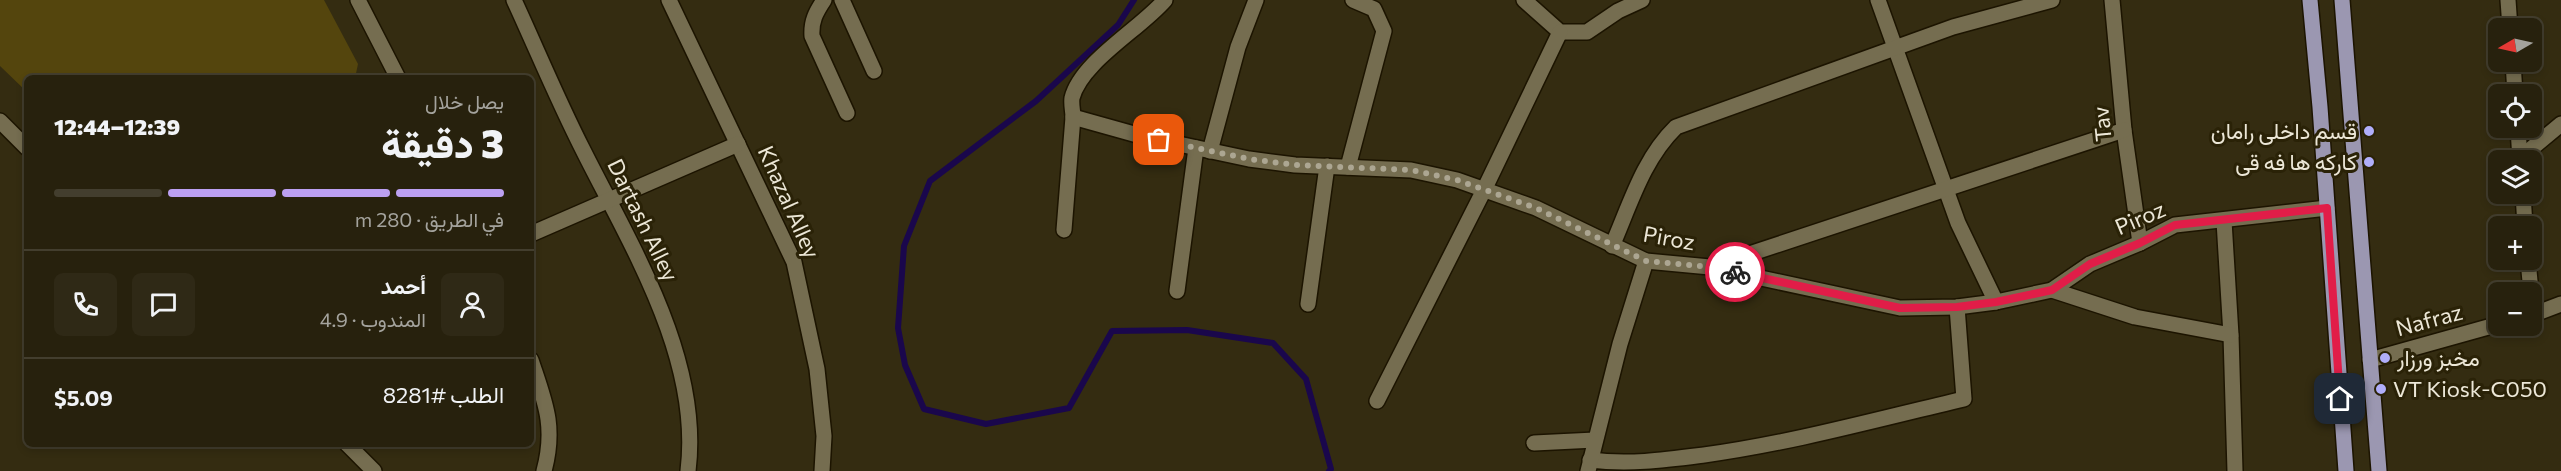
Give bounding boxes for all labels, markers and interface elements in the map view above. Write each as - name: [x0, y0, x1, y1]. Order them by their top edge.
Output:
- north arrow: [2488, 18, 2542, 72]
- map controls: [2488, 18, 2542, 336]
- button: locate: [2488, 84, 2542, 138]
- text: يصل خلال: [425, 89, 504, 113]
- street label: Tav: [2086, 105, 2117, 143]
- text: 12:39–12:44: [54, 113, 180, 140]
- pin: [1133, 114, 1184, 165]
- place label: قسم داخلی رامان: [2211, 117, 2357, 146]
- text: 3 دقيقة: [381, 118, 504, 166]
- icon: bag: [1142, 123, 1175, 156]
- marker: قسم داخلی رامان: [2362, 124, 2376, 138]
- street label: Khazal Alley: [753, 141, 826, 262]
- place label: كاركه ها فه قى: [2235, 148, 2357, 176]
- button: layers: [2488, 150, 2542, 204]
- street label: Dartash Alley: [602, 154, 685, 285]
- marker: كاركه ها فه قى: [2362, 155, 2376, 169]
- street label: Piroz: [2111, 195, 2169, 240]
- text: في الطريق · 280 m: [355, 207, 504, 231]
- button: +: [2488, 216, 2542, 270]
- street label: Piroz: [1641, 220, 1697, 255]
- courier: [1705, 242, 1765, 302]
- icon: bike: [1719, 256, 1752, 289]
- text: أحمد: [381, 272, 426, 299]
- button: phone: [54, 273, 117, 336]
- button: chat: [132, 273, 195, 336]
- button: person: [441, 273, 504, 336]
- button: −: [2488, 282, 2542, 336]
- street label: Nafraz: [2393, 298, 2465, 341]
- text: المندوب · 4.9: [320, 307, 426, 331]
- place label: مخبز ورزار: [2396, 344, 2480, 372]
- marker: مخبز ورزار: [2378, 351, 2392, 365]
- pin: [2314, 373, 2365, 424]
- place label: VT Kiosk-C050: [2393, 375, 2547, 402]
- text: الطلب #8281: [383, 381, 504, 408]
- icon: home: [2323, 382, 2356, 415]
- marker: VT Kiosk-C050: [2374, 382, 2388, 396]
- text: $5.09: [54, 384, 113, 411]

